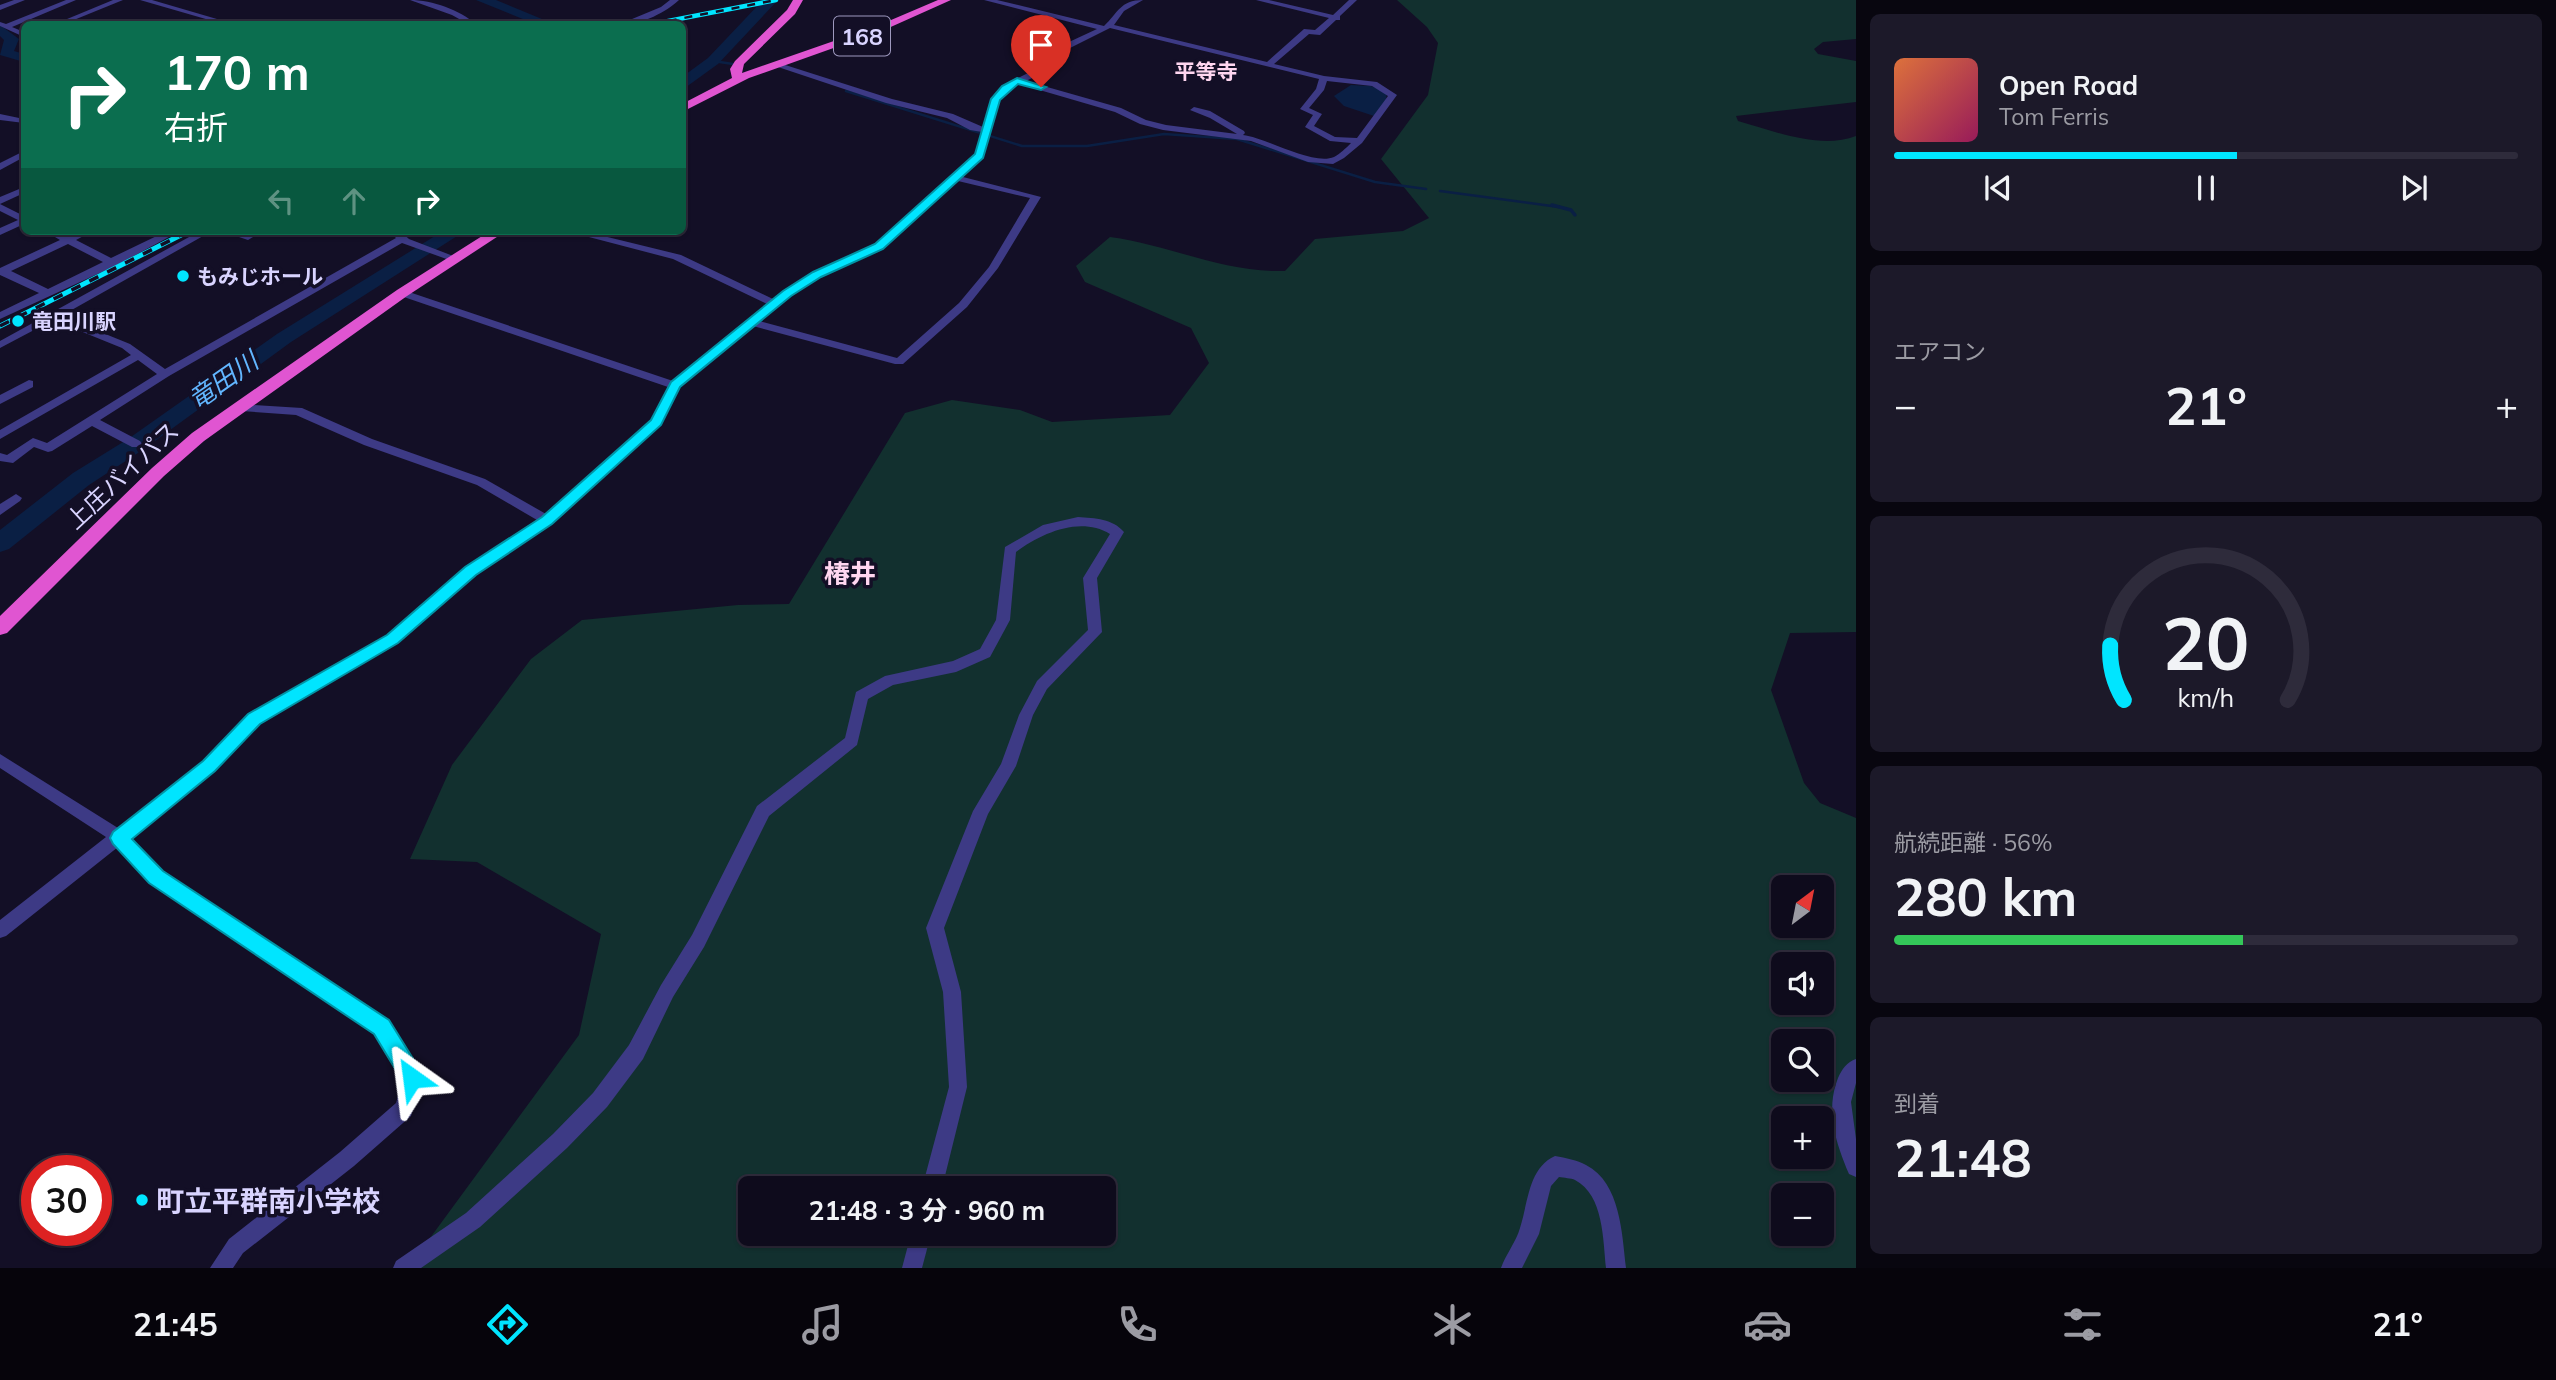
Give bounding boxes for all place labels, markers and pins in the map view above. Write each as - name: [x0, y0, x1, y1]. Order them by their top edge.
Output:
- pin: [1011, 15, 1071, 87]
- place label: もみじホール: [197, 263, 323, 289]
- marker: もみじホール: [175, 268, 191, 284]
- place label: 竜田川駅: [32, 308, 116, 334]
- marker: 竜田川駅: [10, 313, 26, 329]
- place label: 町立平群南小学校: [156, 1183, 380, 1218]
- marker: 町立平群南小学校: [134, 1192, 150, 1208]

